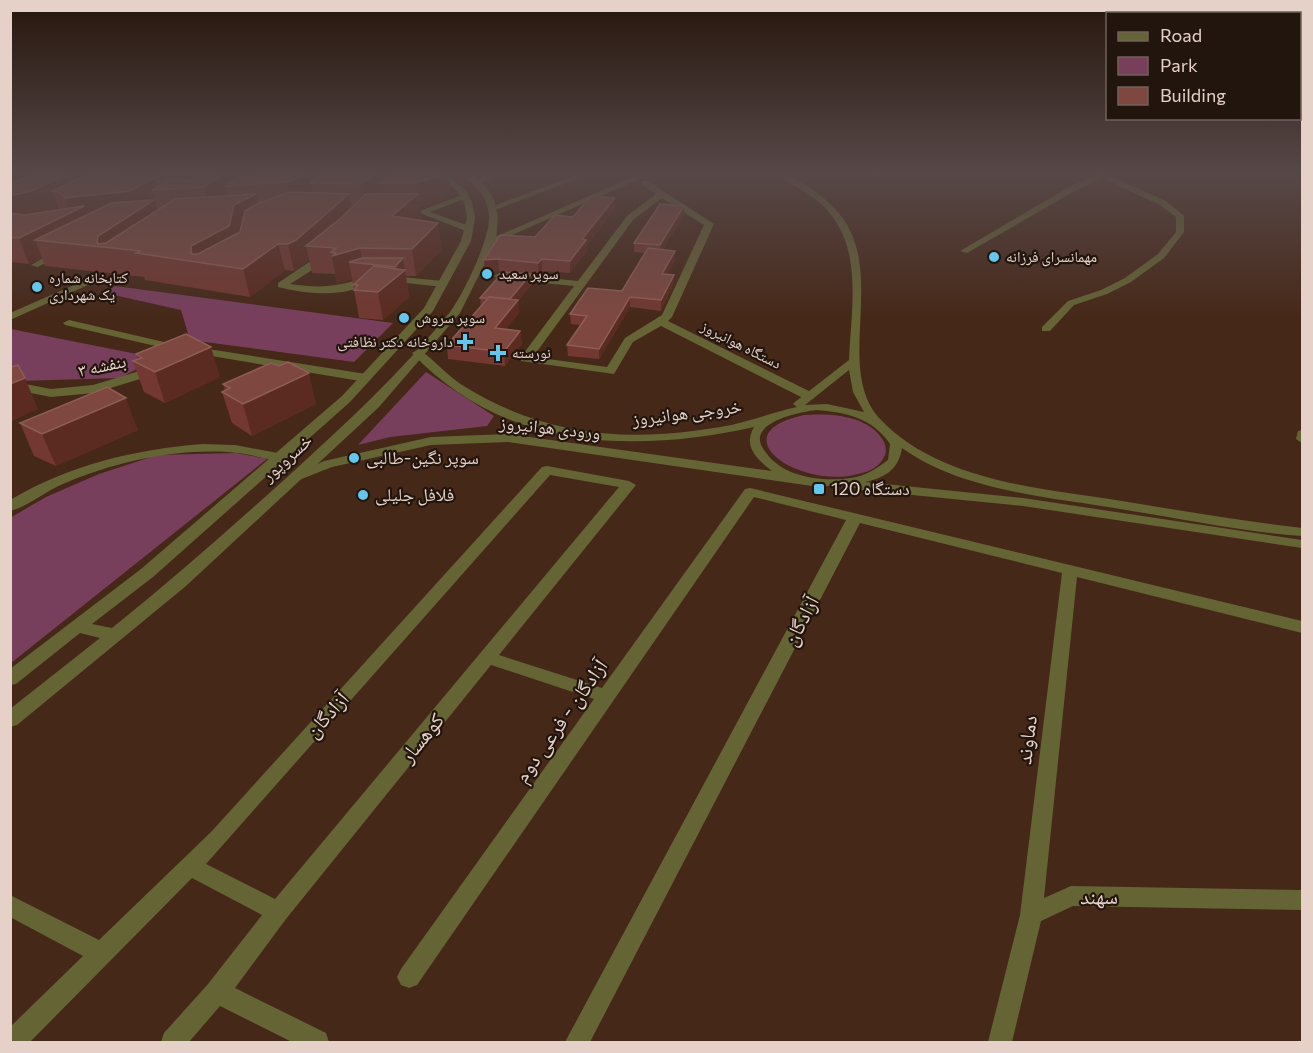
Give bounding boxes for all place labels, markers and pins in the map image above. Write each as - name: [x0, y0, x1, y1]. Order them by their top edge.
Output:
- place label: مهمانسرای فرزانه: [1006, 247, 1097, 267]
- marker: مهمانسرای فرزانه: [987, 250, 1001, 264]
- place label: سوپر سعید: [499, 264, 559, 283]
- marker: سوپر سعید: [480, 267, 494, 281]
- place label: کتابخانه شماره یک شهرداری: [49, 268, 128, 305]
- marker: کتابخانه شماره یک شهرداری: [30, 280, 44, 294]
- place label: سوپر سروش: [416, 308, 485, 328]
- marker: سوپر سروش: [397, 311, 411, 325]
- place label: داروخانه دکتر نظافتی: [337, 332, 453, 352]
- marker: داروخانه دکتر نظافتی: [458, 335, 472, 349]
- place label: نورسته: [512, 343, 551, 362]
- marker: نورسته: [489, 344, 507, 362]
- place label: سوپر نگین-طالبی: [366, 446, 479, 469]
- marker: سوپر نگین-طالبی: [347, 451, 361, 465]
- place label: 120 دستگاه: [831, 477, 910, 499]
- marker: 120 دستگاه: [812, 482, 826, 496]
- place label: فلافل جلیلی: [375, 483, 454, 506]
- marker: فلافل جلیلی: [356, 488, 370, 502]

